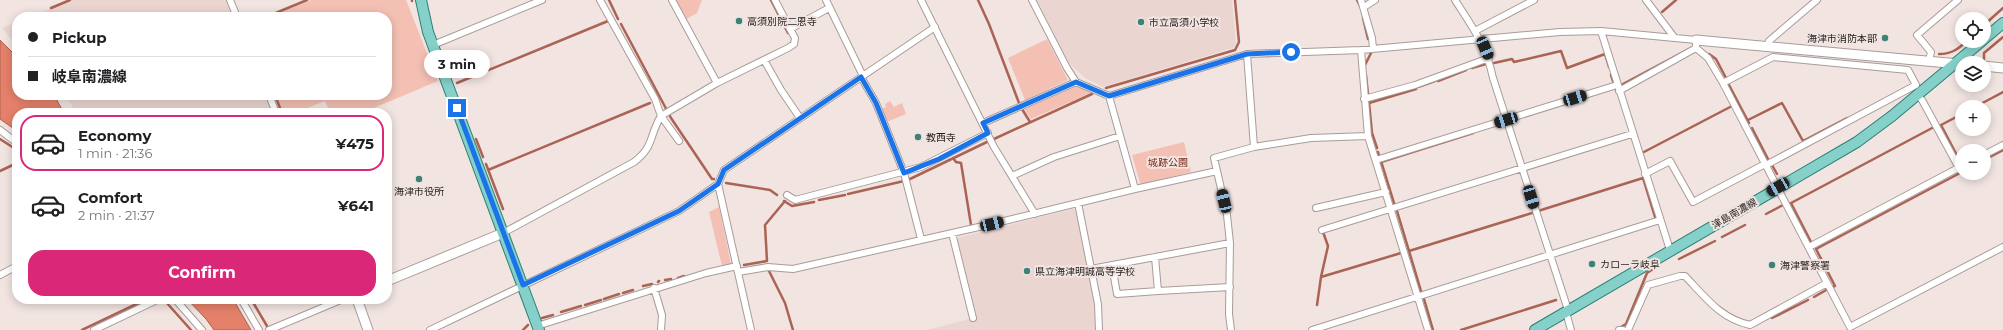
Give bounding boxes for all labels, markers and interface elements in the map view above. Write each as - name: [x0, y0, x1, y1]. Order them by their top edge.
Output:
- map controls: [1955, 12, 1991, 180]
- button: locate: [1955, 12, 1991, 48]
- place label: 高須別院二恩寺: [747, 15, 817, 28]
- marker: 高須別院二恩寺: [734, 16, 744, 26]
- place label: 市立高須小学校: [1149, 16, 1219, 29]
- marker: 市立高須小学校: [1136, 17, 1146, 27]
- text: Pickup: [52, 28, 107, 47]
- place label: 海津市消防本部: [1807, 32, 1877, 45]
- marker: 海津市消防本部: [1880, 33, 1890, 43]
- car: [1475, 35, 1495, 61]
- route start: [1282, 43, 1300, 61]
- callout: 3 min: [424, 50, 490, 78]
- text: 3 min: [438, 56, 476, 72]
- button: layers: [1955, 56, 1991, 92]
- text: 岐阜南濃線: [52, 67, 127, 86]
- car: [1562, 89, 1588, 107]
- route end: [448, 99, 466, 117]
- button: +: [1955, 100, 1991, 136]
- car: [1493, 111, 1519, 129]
- icon: car: [30, 125, 66, 161]
- text: Economy: [78, 126, 151, 145]
- place label: 教西寺: [926, 131, 956, 144]
- marker: 教西寺: [913, 132, 923, 142]
- text: ¥475: [335, 134, 374, 153]
- button: −: [1955, 144, 1991, 180]
- text: 1 min · 21:36: [78, 145, 152, 161]
- park label: 城跡公園: [1148, 156, 1188, 169]
- marker: 海津市役所: [414, 174, 424, 184]
- car: [1765, 176, 1791, 198]
- car: [1522, 184, 1540, 210]
- place label: 海津市役所: [394, 185, 444, 198]
- icon: car: [30, 187, 66, 223]
- text: Comfort: [78, 188, 143, 207]
- car: [1215, 188, 1233, 214]
- street label: 津島南濃線: [1709, 195, 1759, 232]
- text: ¥641: [338, 196, 374, 215]
- text: 2 min · 21:37: [78, 207, 155, 223]
- car: [979, 215, 1005, 233]
- button: Confirm: [28, 250, 376, 296]
- place label: カローラ岐阜: [1600, 258, 1660, 271]
- marker: カローラ岐阜: [1587, 259, 1597, 269]
- place label: 海津警察署: [1780, 259, 1830, 272]
- marker: 海津警察署: [1767, 260, 1777, 270]
- place label: 県立海津明誠高等学校: [1035, 265, 1135, 278]
- marker: 県立海津明誠高等学校: [1022, 266, 1032, 276]

